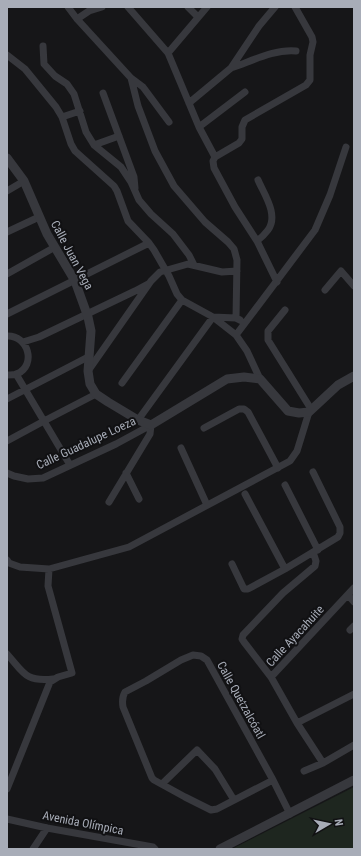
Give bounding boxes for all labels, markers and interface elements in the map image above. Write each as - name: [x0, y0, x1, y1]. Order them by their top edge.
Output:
- street label: Calle Juan Vega: [48, 218, 96, 292]
- street label: Calle Guadalupe Loeza: [34, 414, 138, 472]
- street label: Calle Ayacahuite: [263, 602, 327, 669]
- street label: Calle Quetzalcóatl: [214, 659, 268, 741]
- north arrow: [309, 804, 349, 844]
- street label: Avenida Olímpica: [41, 808, 125, 838]
- text: N: [331, 818, 345, 827]

